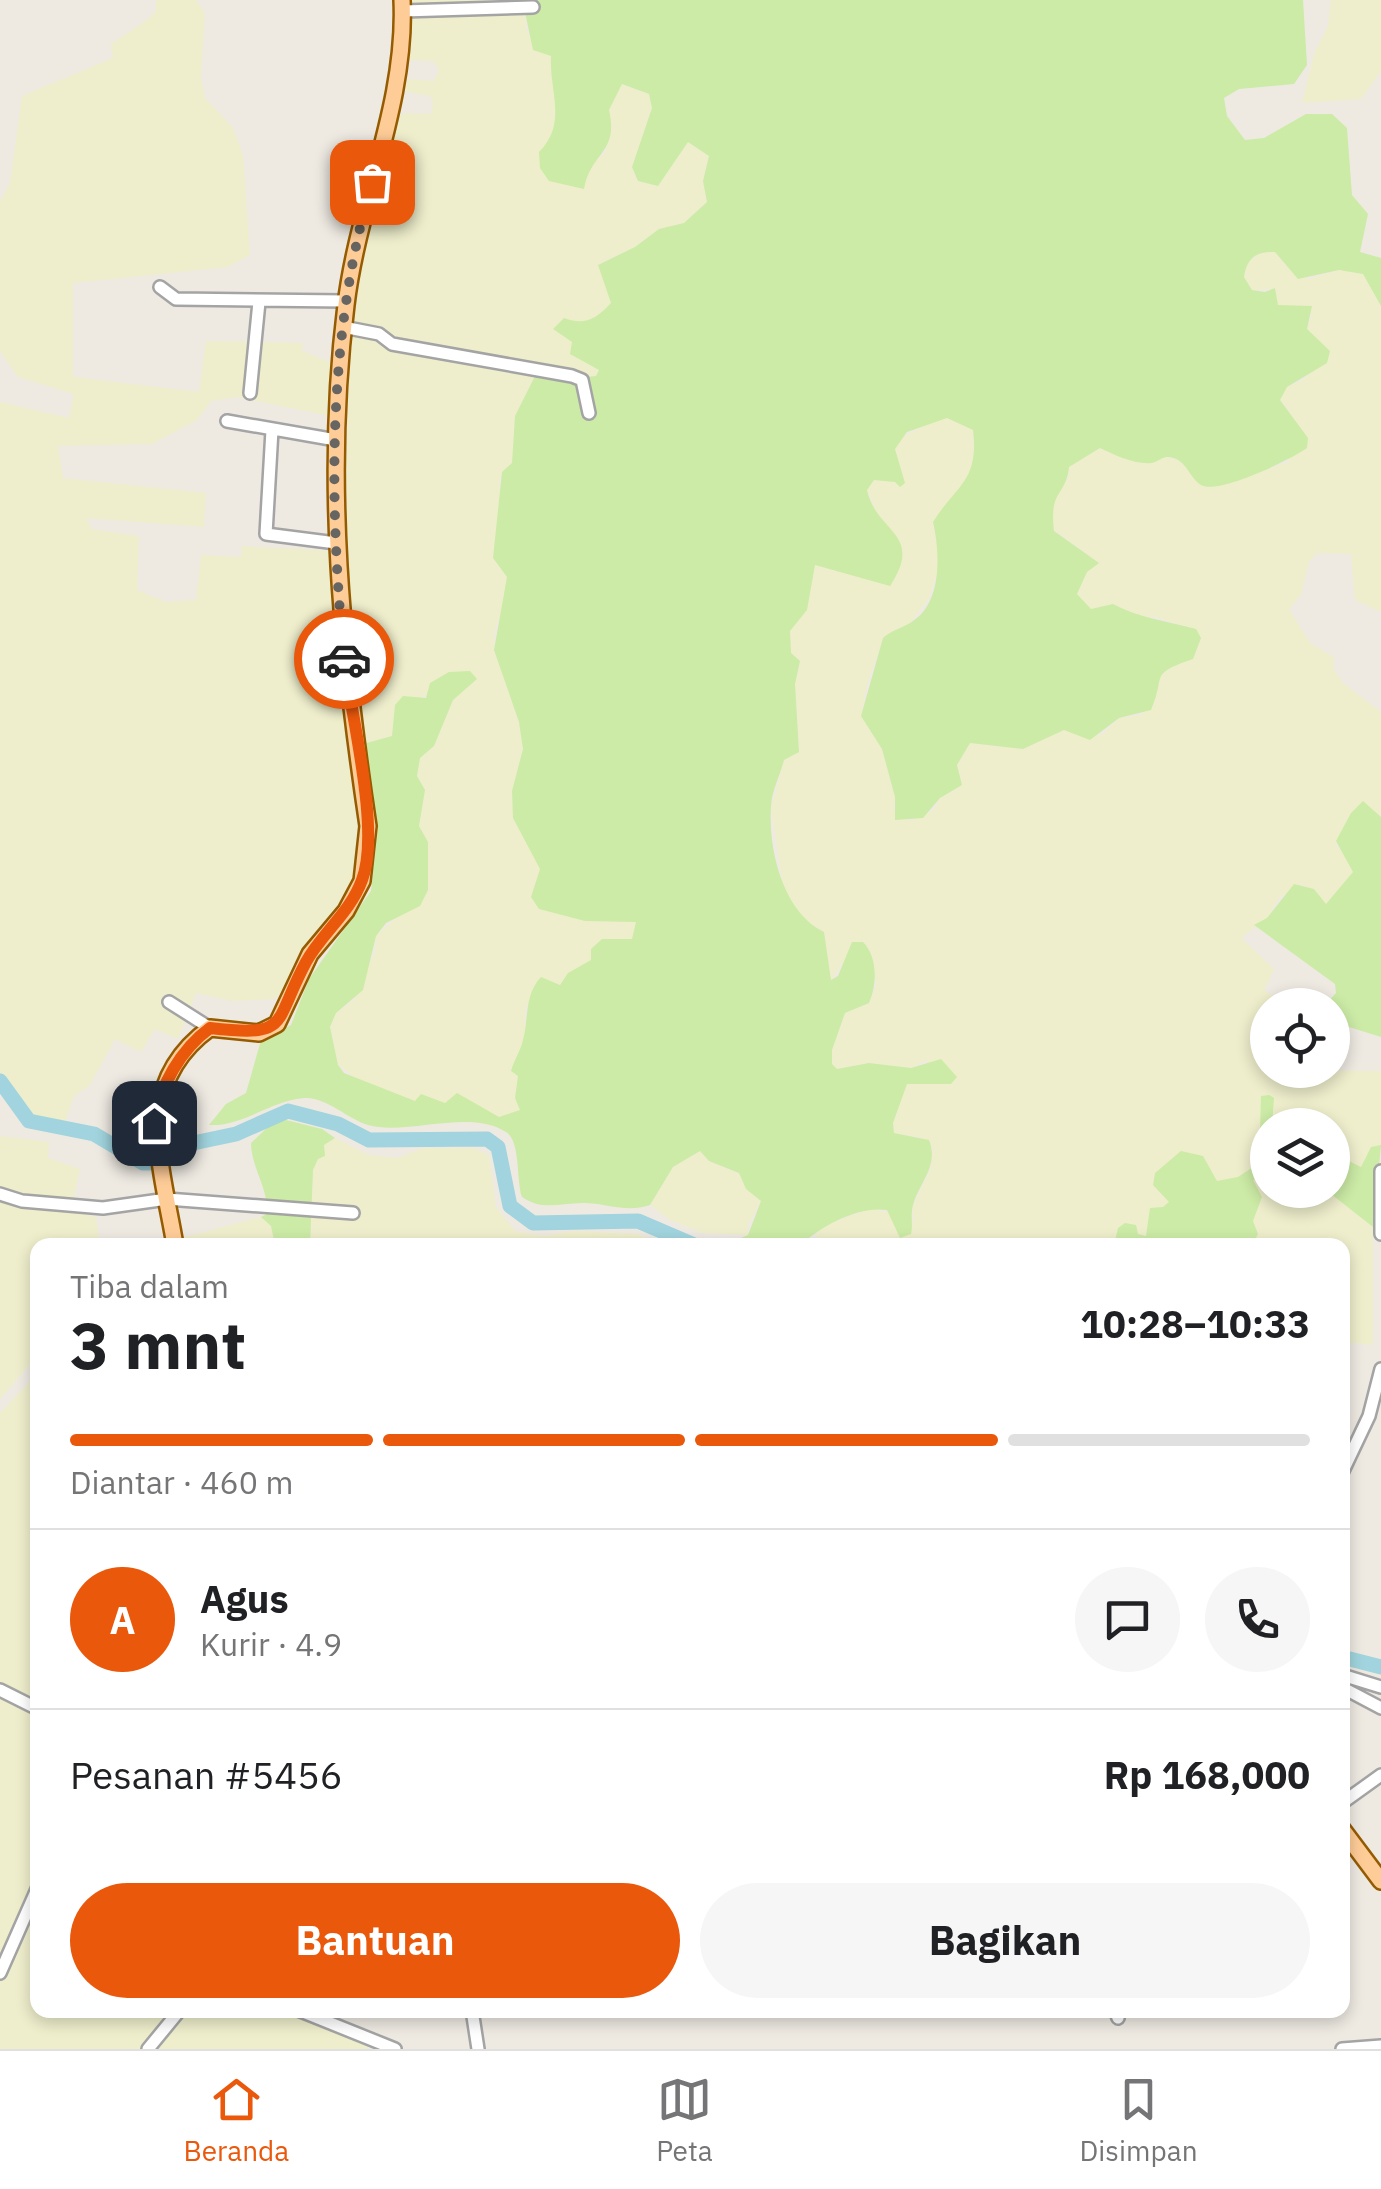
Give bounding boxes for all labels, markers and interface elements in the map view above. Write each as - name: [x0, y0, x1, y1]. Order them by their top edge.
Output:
- pin: [330, 140, 415, 225]
- icon: bag: [345, 155, 400, 210]
- courier: [294, 609, 394, 709]
- icon: car: [317, 632, 372, 687]
- map controls: [1250, 988, 1350, 1208]
- button: locate: [1250, 988, 1350, 1088]
- pin: [112, 1081, 197, 1166]
- icon: home: [127, 1096, 182, 1151]
- button: layers: [1250, 1108, 1350, 1208]
- text: Tiba dalam: [70, 1265, 229, 1307]
- text: 10:28–10:33: [1080, 1299, 1310, 1348]
- text: 3 mnt: [70, 1302, 246, 1387]
- text: Diantar · 460 m: [70, 1461, 293, 1503]
- button: chat: [1075, 1567, 1180, 1672]
- button: phone: [1205, 1567, 1310, 1672]
- text: Agus: [200, 1574, 289, 1623]
- text: A: [109, 1595, 136, 1644]
- text: Kurir · 4.9: [200, 1623, 342, 1665]
- text: Pesanan #5456: [70, 1750, 343, 1799]
- text: Rp 168,000: [1104, 1750, 1310, 1799]
- button: Bantuan: [70, 1883, 680, 1998]
- button: Bagikan: [700, 1883, 1310, 1998]
- tab: Beranda: [183, 2072, 289, 2169]
- tab: Peta: [656, 2072, 713, 2169]
- tab: Disimpan: [1080, 2072, 1198, 2169]

